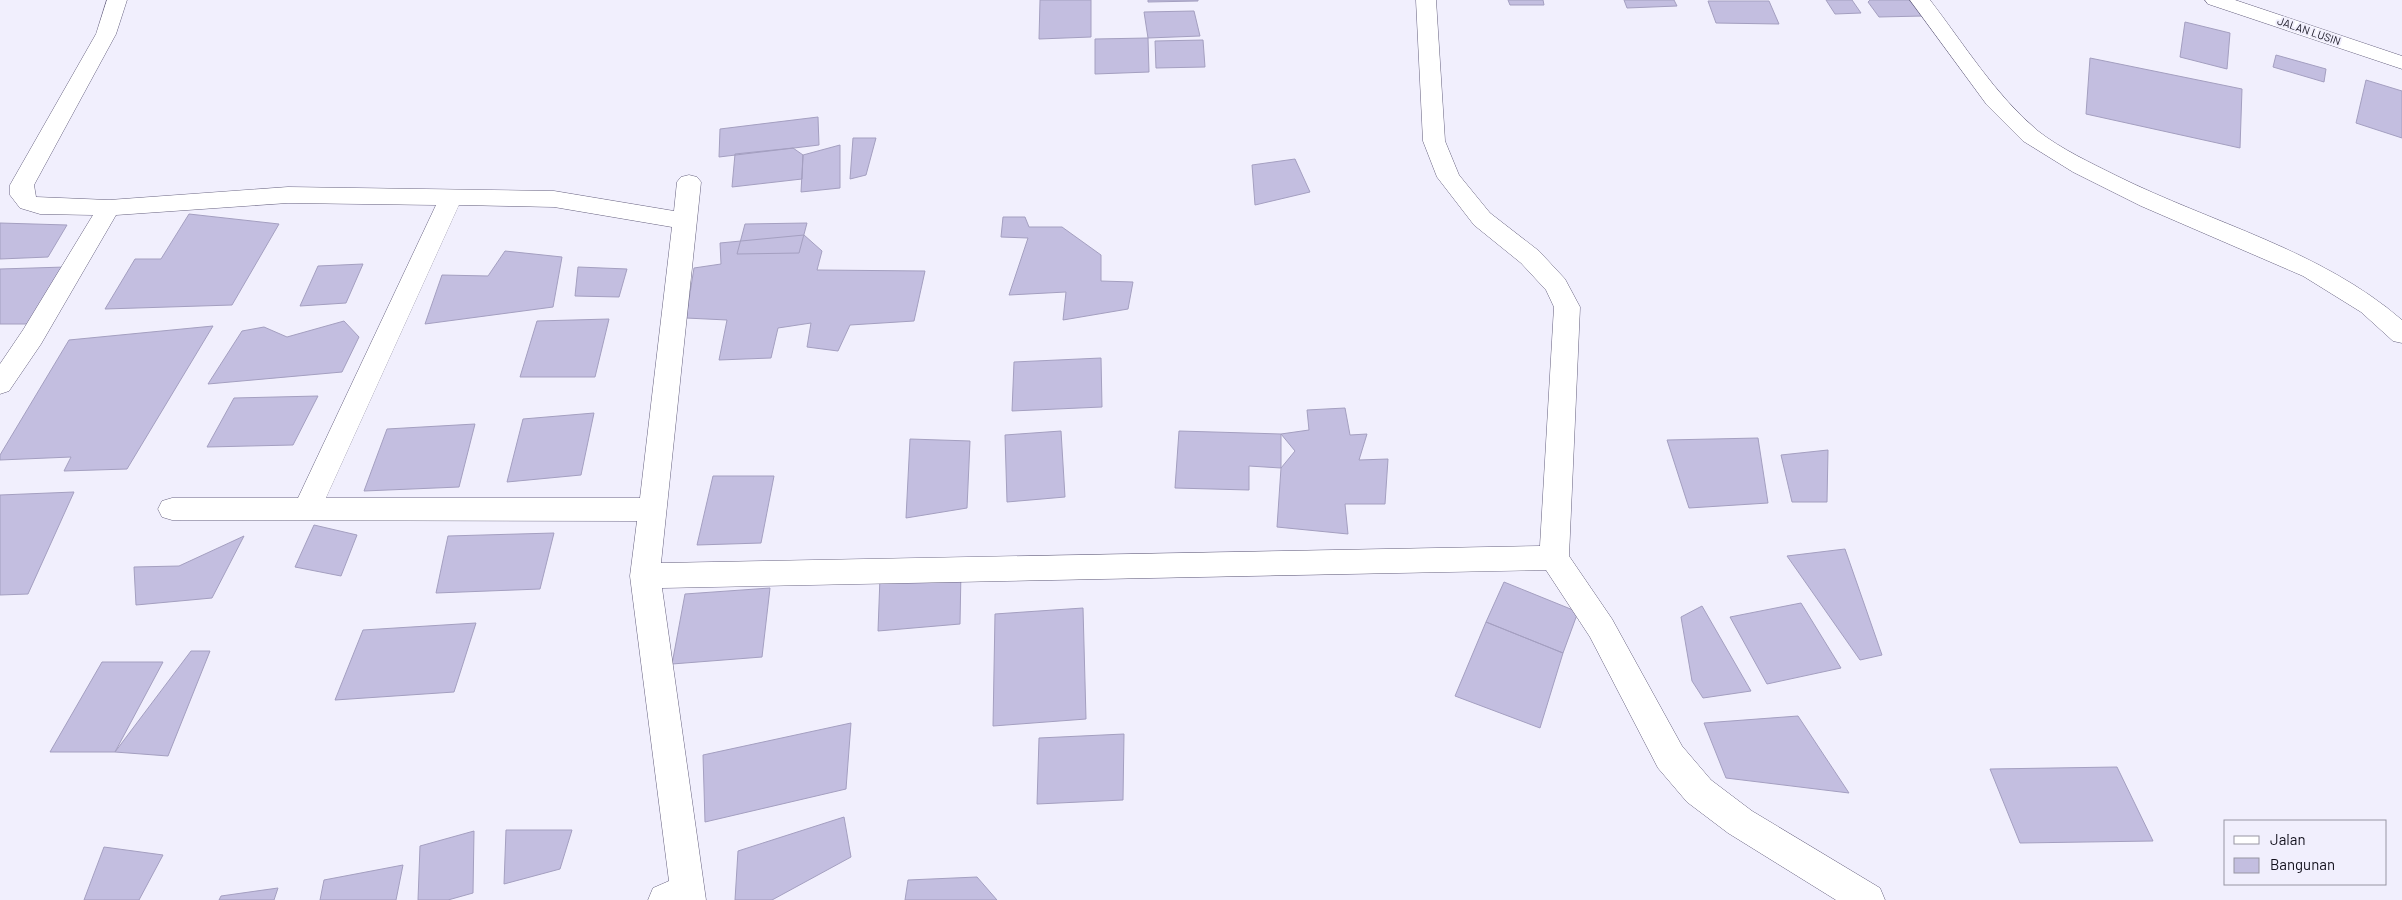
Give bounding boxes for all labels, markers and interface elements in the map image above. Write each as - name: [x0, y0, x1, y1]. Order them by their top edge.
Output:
- street label: JALAN LUSIN: [2276, 14, 2343, 47]
- legend: [2224, 820, 2387, 885]
- text: Jalan: [2270, 830, 2306, 848]
- text: Bangunan: [2270, 855, 2335, 873]

